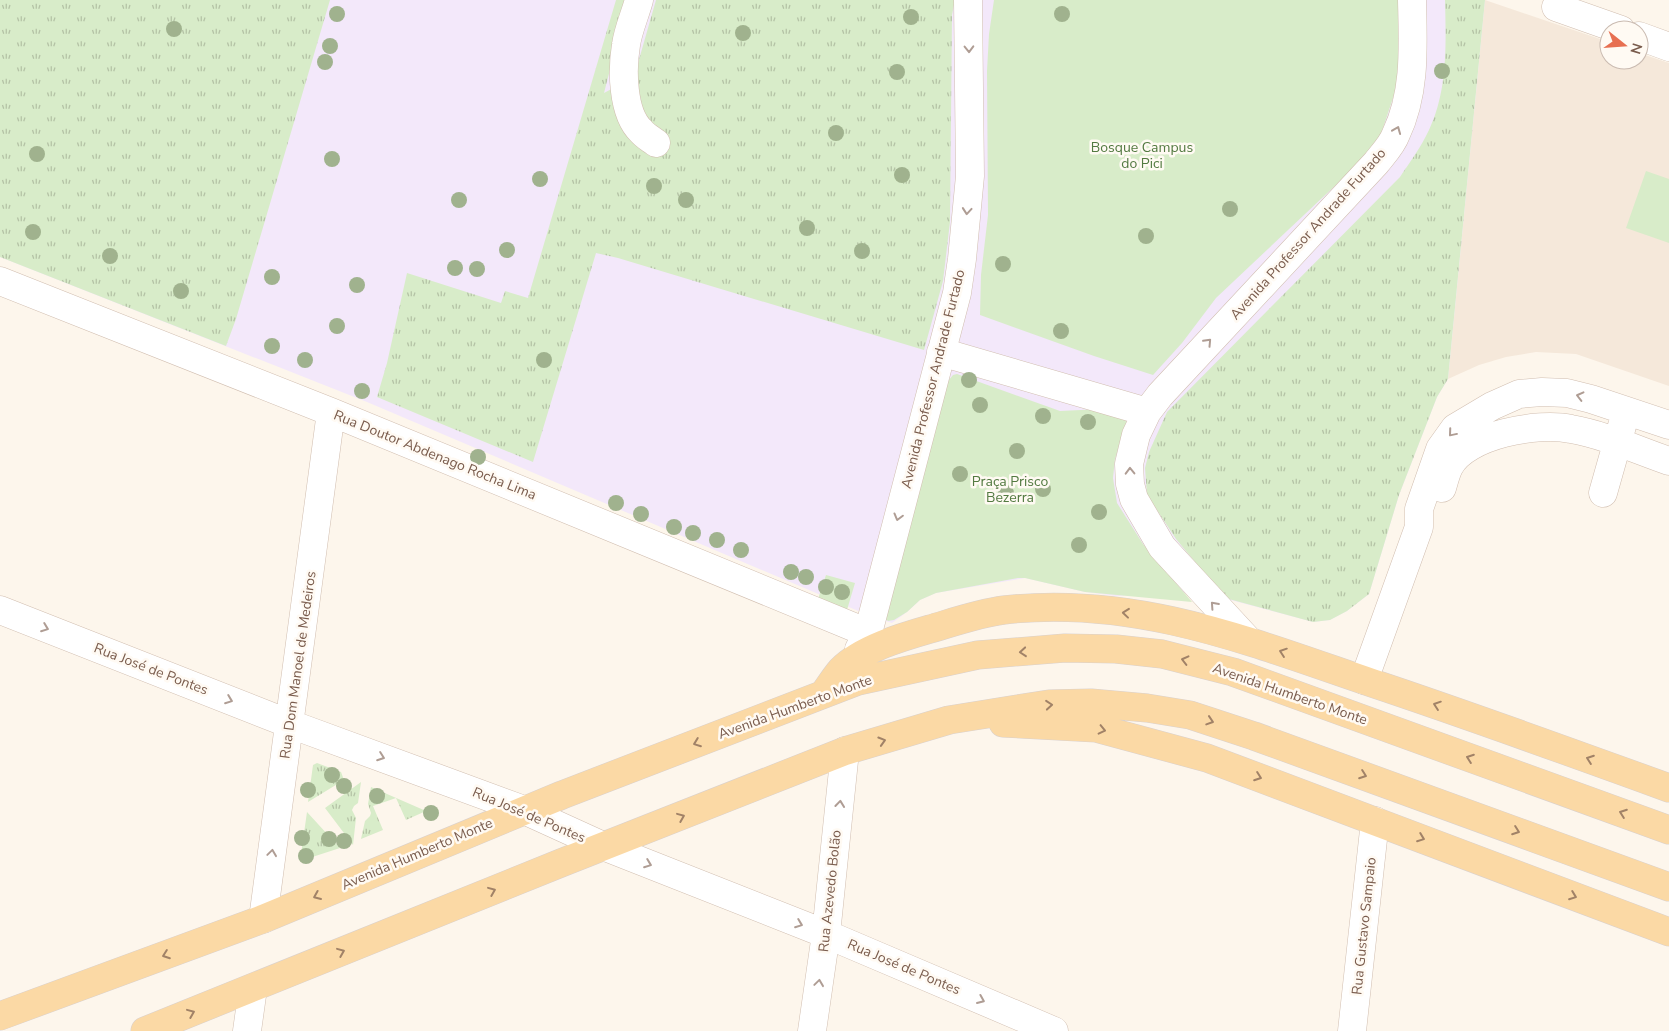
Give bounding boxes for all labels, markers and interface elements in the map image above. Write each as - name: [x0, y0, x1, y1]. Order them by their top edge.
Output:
- north arrow: [1599, 20, 1649, 70]
- text: N: [1625, 41, 1647, 56]
- one-way arrow: [964, 45, 974, 53]
- one-way arrow: [1391, 126, 1402, 135]
- park label: Bosque Campus do Pici: [1091, 138, 1193, 173]
- street label: Avenida Professor Andrade Furtado: [1226, 144, 1390, 324]
- one-way arrow: [962, 207, 973, 215]
- street label: Avenida Professor Andrade Furtado: [897, 267, 969, 490]
- one-way arrow: [1202, 339, 1211, 348]
- one-way arrow: [1576, 391, 1585, 402]
- street label: Rua Doutor Abdenago Rocha Lima: [331, 406, 539, 504]
- one-way arrow: [1449, 428, 1458, 437]
- one-way arrow: [1125, 467, 1135, 474]
- park label: Praça Prisco Bezerra: [972, 472, 1048, 507]
- one-way arrow: [893, 513, 904, 522]
- street label: Rua Dom Manoel de Medeiros: [275, 570, 321, 760]
- one-way arrow: [1211, 602, 1220, 611]
- one-way arrow: [1122, 608, 1130, 619]
- one-way arrow: [41, 622, 49, 632]
- street label: Rua José de Pontes: [91, 638, 211, 700]
- one-way arrow: [1019, 646, 1027, 657]
- one-way arrow: [1280, 648, 1288, 658]
- one-way arrow: [1180, 655, 1189, 666]
- street label: Avenida Humberto Monte: [1210, 659, 1370, 729]
- street label: Avenida Humberto Monte: [715, 670, 875, 744]
- one-way arrow: [224, 694, 233, 704]
- one-way arrow: [1045, 700, 1053, 711]
- one-way arrow: [1433, 701, 1442, 711]
- one-way arrow: [1205, 716, 1213, 726]
- one-way arrow: [1098, 724, 1107, 735]
- one-way arrow: [877, 736, 885, 746]
- one-way arrow: [694, 737, 702, 747]
- one-way arrow: [376, 751, 385, 761]
- one-way arrow: [1467, 754, 1475, 764]
- one-way arrow: [1586, 755, 1595, 765]
- one-way arrow: [1358, 769, 1367, 779]
- one-way arrow: [1253, 771, 1262, 781]
- street label: Rua José de Pontes: [470, 783, 589, 847]
- one-way arrow: [834, 800, 845, 808]
- one-way arrow: [1619, 809, 1628, 819]
- one-way arrow: [676, 812, 685, 823]
- street label: Avenida Humberto Monte: [339, 814, 495, 894]
- one-way arrow: [1511, 825, 1519, 835]
- street label: Rua Azevedo Bolão: [814, 829, 846, 953]
- one-way arrow: [1416, 832, 1425, 842]
- one-way arrow: [266, 849, 277, 857]
- street label: Rua Gustavo Sampaio: [1347, 856, 1381, 996]
- one-way arrow: [643, 858, 652, 868]
- one-way arrow: [487, 886, 496, 897]
- one-way arrow: [313, 889, 322, 900]
- one-way arrow: [1568, 890, 1577, 900]
- one-way arrow: [794, 918, 803, 928]
- street label: Rua José de Pontes: [845, 935, 964, 999]
- one-way arrow: [336, 948, 345, 958]
- one-way arrow: [162, 949, 170, 959]
- one-way arrow: [813, 978, 824, 986]
- one-way arrow: [976, 994, 985, 1005]
- one-way arrow: [186, 1009, 194, 1019]

